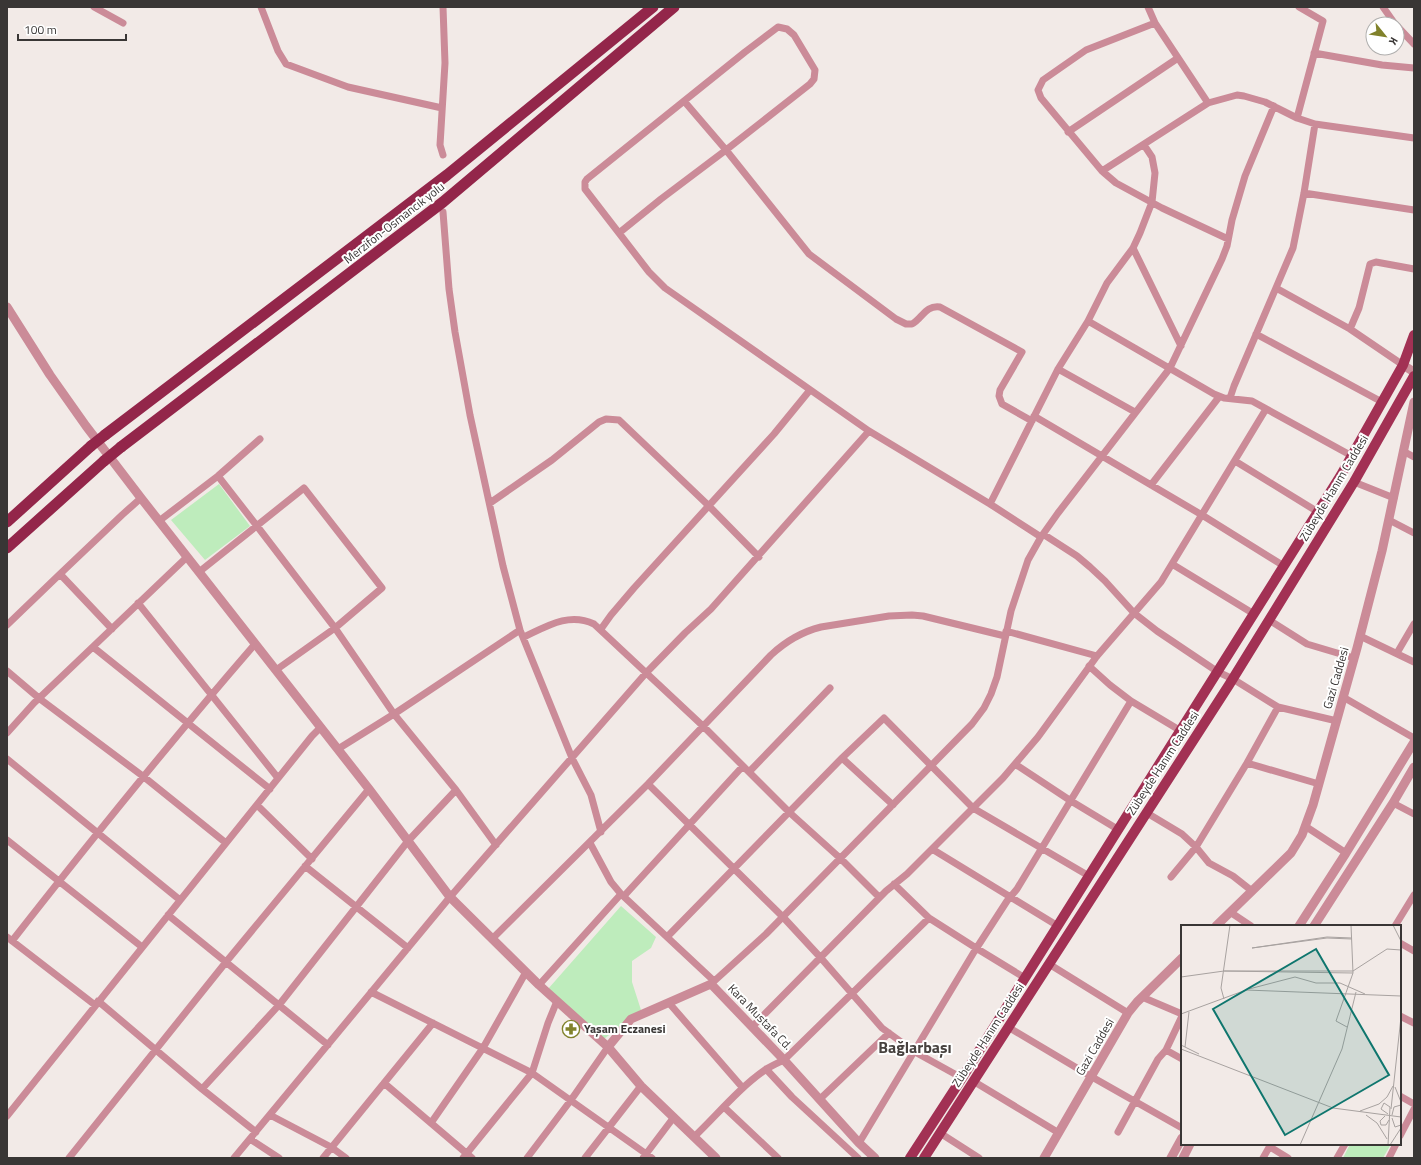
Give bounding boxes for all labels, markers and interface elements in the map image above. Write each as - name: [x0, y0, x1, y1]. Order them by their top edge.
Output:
- scale bar: [18, 16, 126, 42]
- north arrow: [1365, 16, 1405, 56]
- text: 100 m: [24, 20, 57, 39]
- text: K: [1385, 34, 1402, 48]
- street label: Merzifon-Osmancık yolu: [339, 177, 448, 268]
- street label: Zübeyde Hanım Caddesi: [1294, 431, 1373, 545]
- street label: Gazi Caddesi: [1318, 645, 1353, 711]
- street label: Zübeyde Hanım Caddesi: [1122, 707, 1204, 819]
- inset map: [1181, 925, 1401, 1145]
- street label: Kara Mustafa Cd.: [724, 979, 797, 1054]
- street label: Zübeyde Hanım Caddesi: [947, 979, 1029, 1091]
- street label: Gazi Caddesi: [1070, 1014, 1119, 1079]
- pharmacy icon: Yaşam Eczanesi: [561, 1019, 581, 1039]
- place label: Yaşam Eczanesi: [584, 1019, 666, 1038]
- district label: Bağlarbaşı: [878, 1035, 952, 1059]

